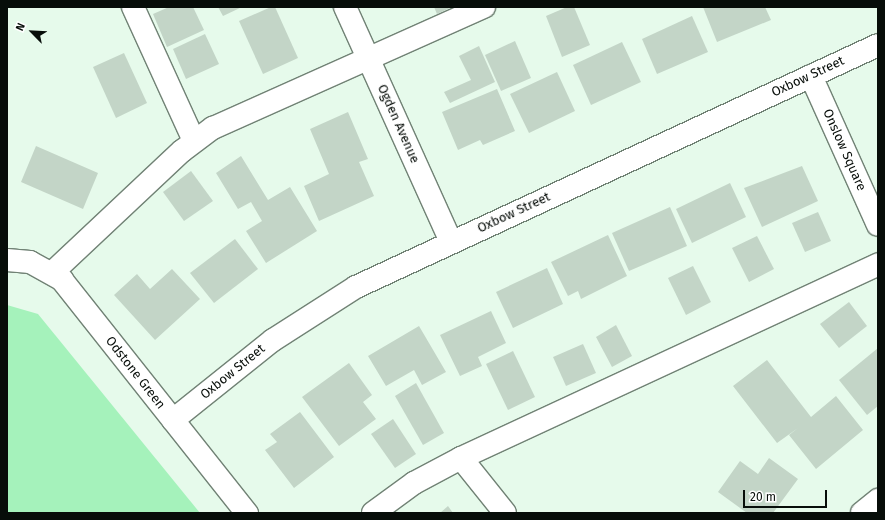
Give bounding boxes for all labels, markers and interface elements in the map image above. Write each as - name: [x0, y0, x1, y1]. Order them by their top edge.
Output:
- north arrow: [12, 12, 52, 52]
- text: N: [13, 21, 28, 33]
- street label: Oxbow Street: [769, 53, 847, 101]
- street label: Ogden Avenue: [374, 82, 422, 166]
- street label: Onslow Square: [819, 107, 869, 193]
- street label: Oxbow Street: [475, 189, 553, 237]
- street label: Odstone Green: [102, 334, 168, 412]
- street label: Oxbow Street: [198, 341, 268, 403]
- scale bar: [745, 482, 829, 508]
- text: 20 m: [750, 490, 776, 504]

